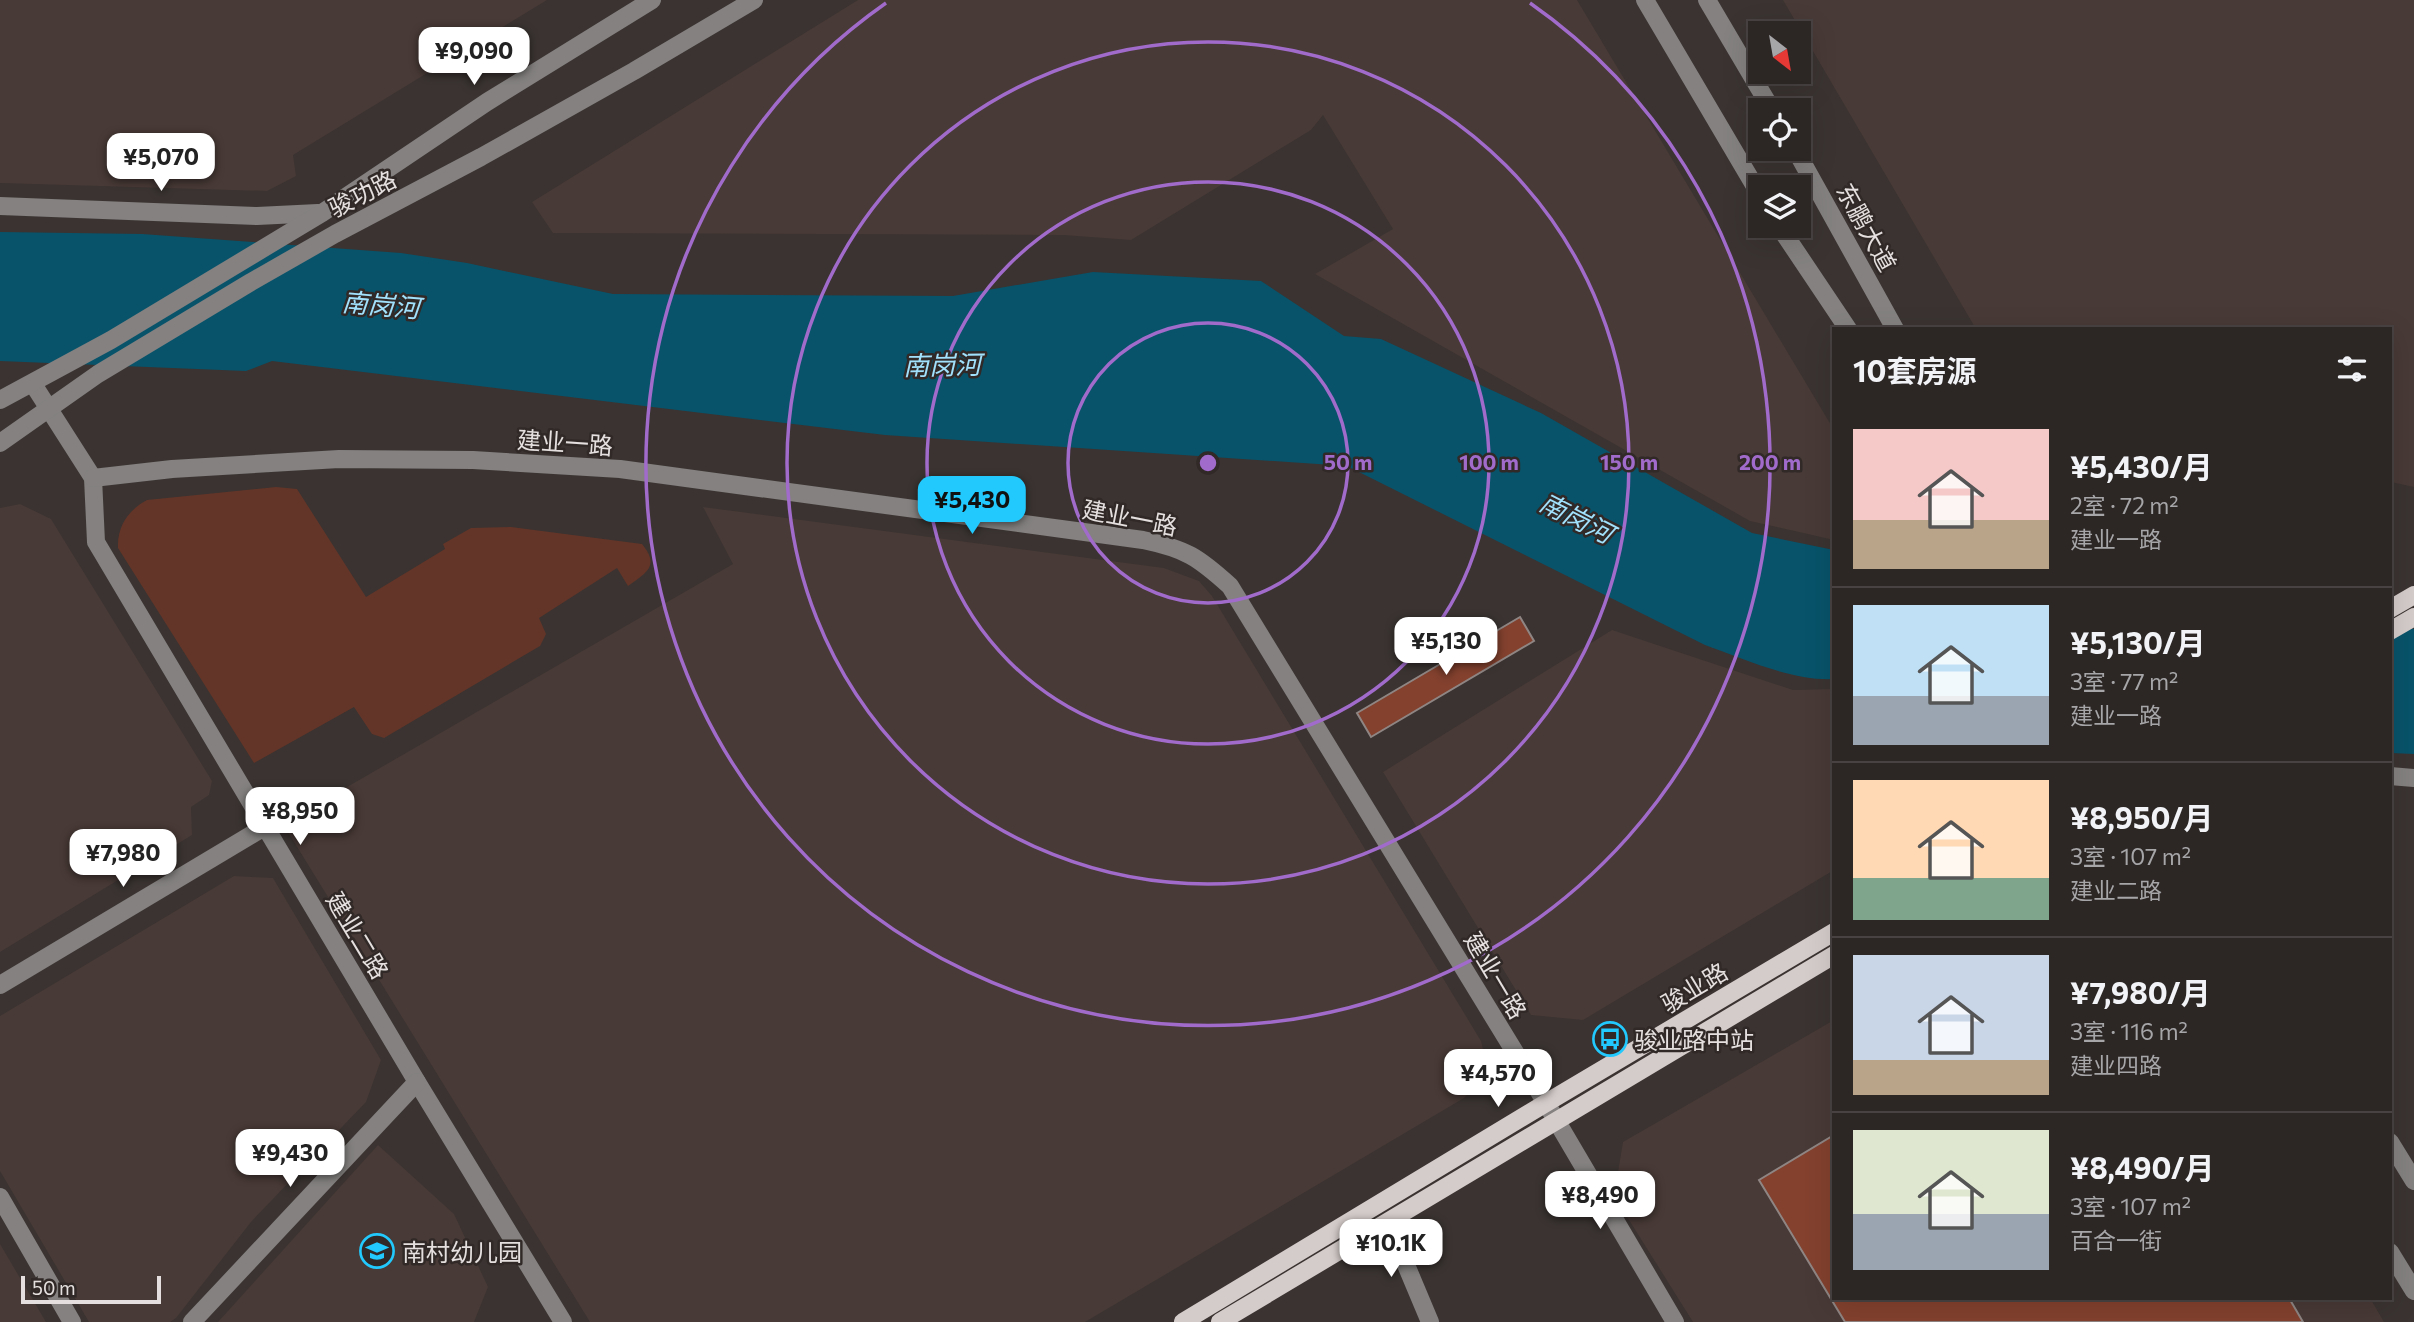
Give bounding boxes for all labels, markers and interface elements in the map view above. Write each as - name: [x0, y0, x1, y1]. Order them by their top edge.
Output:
- north arrow: [1748, 21, 1811, 84]
- map controls: [1748, 21, 1811, 238]
- pin: ¥9,090: [417, 28, 531, 87]
- text: ¥9,090: [435, 36, 513, 64]
- button: locate: [1748, 98, 1811, 161]
- pin: ¥5,070: [104, 134, 218, 193]
- text: ¥5,070: [123, 142, 199, 170]
- street label: 骏功路: [323, 164, 401, 222]
- button: layers: [1748, 175, 1811, 238]
- street label: 东鹏大道: [1831, 178, 1903, 276]
- water label: 南岗河: [341, 285, 426, 323]
- water label: 南岗河: [903, 348, 986, 380]
- icon: filters: [2333, 350, 2371, 388]
- text: 10套房源: [1853, 351, 1977, 388]
- street label: 建业一路: [516, 424, 614, 460]
- text: ¥5,430/月: [2070, 447, 2213, 484]
- text: 50 m: [1324, 449, 1372, 474]
- text: 100 m: [1459, 449, 1519, 474]
- text: 150 m: [1600, 449, 1658, 474]
- text: 200 m: [1739, 449, 1801, 474]
- centre of rings: [1196, 451, 1220, 475]
- icon: home: [1909, 457, 1993, 541]
- pin: ¥5,430: [915, 476, 1029, 536]
- text: ¥5,430: [934, 485, 1010, 513]
- water label: 南岗河: [1535, 485, 1623, 551]
- text: 2室 · 72 m²: [2070, 491, 2179, 519]
- street label: 建业一路: [1080, 494, 1180, 540]
- text: 建业一路: [2070, 525, 2162, 553]
- pin: ¥5,130: [1389, 618, 1503, 677]
- text: ¥5,130/月: [2070, 623, 2206, 660]
- text: ¥5,130: [1410, 626, 1482, 654]
- icon: home: [1909, 633, 1993, 717]
- text: 3室 · 77 m²: [2070, 667, 2178, 695]
- text: 建业一路: [2070, 701, 2162, 729]
- pin: ¥8,950: [243, 788, 357, 847]
- text: ¥8,950: [262, 796, 338, 824]
- text: ¥8,950/月: [2070, 798, 2213, 835]
- icon: home: [1909, 808, 1993, 892]
- pin: ¥7,980: [66, 830, 180, 889]
- text: ¥7,980: [86, 838, 160, 866]
- text: 3室 · 107 m²: [2070, 842, 2191, 870]
- text: 建业二路: [2070, 876, 2162, 904]
- street label: 建业二路: [321, 886, 395, 984]
- street label: 建业一路: [1459, 926, 1533, 1024]
- street label: 骏业路: [1656, 956, 1732, 1018]
- text: ¥7,980/月: [2070, 973, 2211, 1010]
- icon: home: [1909, 983, 1993, 1067]
- text: 3室 · 116 m²: [2070, 1017, 2188, 1045]
- bus stop icon: 骏业路中站: [1591, 1020, 1629, 1058]
- place label: 骏业路中站: [1634, 1025, 1754, 1054]
- pin: ¥4,570: [1441, 1050, 1555, 1109]
- text: 建业四路: [2070, 1051, 2162, 1079]
- text: ¥4,570: [1460, 1058, 1536, 1086]
- pin: ¥9,430: [233, 1130, 347, 1189]
- text: ¥9,430: [252, 1138, 328, 1166]
- text: ¥8,490/月: [2070, 1148, 2215, 1185]
- icon: home: [1909, 1158, 1993, 1242]
- pin: ¥8,490: [1543, 1172, 1657, 1231]
- text: ¥8,490: [1561, 1180, 1639, 1208]
- text: 3室 · 107 m²: [2070, 1192, 2191, 1220]
- pin: ¥10.1K: [1334, 1220, 1448, 1279]
- text: 百合一街: [2070, 1226, 2162, 1254]
- text: ¥10.1K: [1356, 1228, 1426, 1256]
- school or university icon: 南村幼儿园: [358, 1232, 396, 1270]
- place label: 南村幼儿园: [402, 1237, 522, 1266]
- scale bar: [21, 1273, 161, 1305]
- text: 50 m: [32, 1276, 76, 1299]

